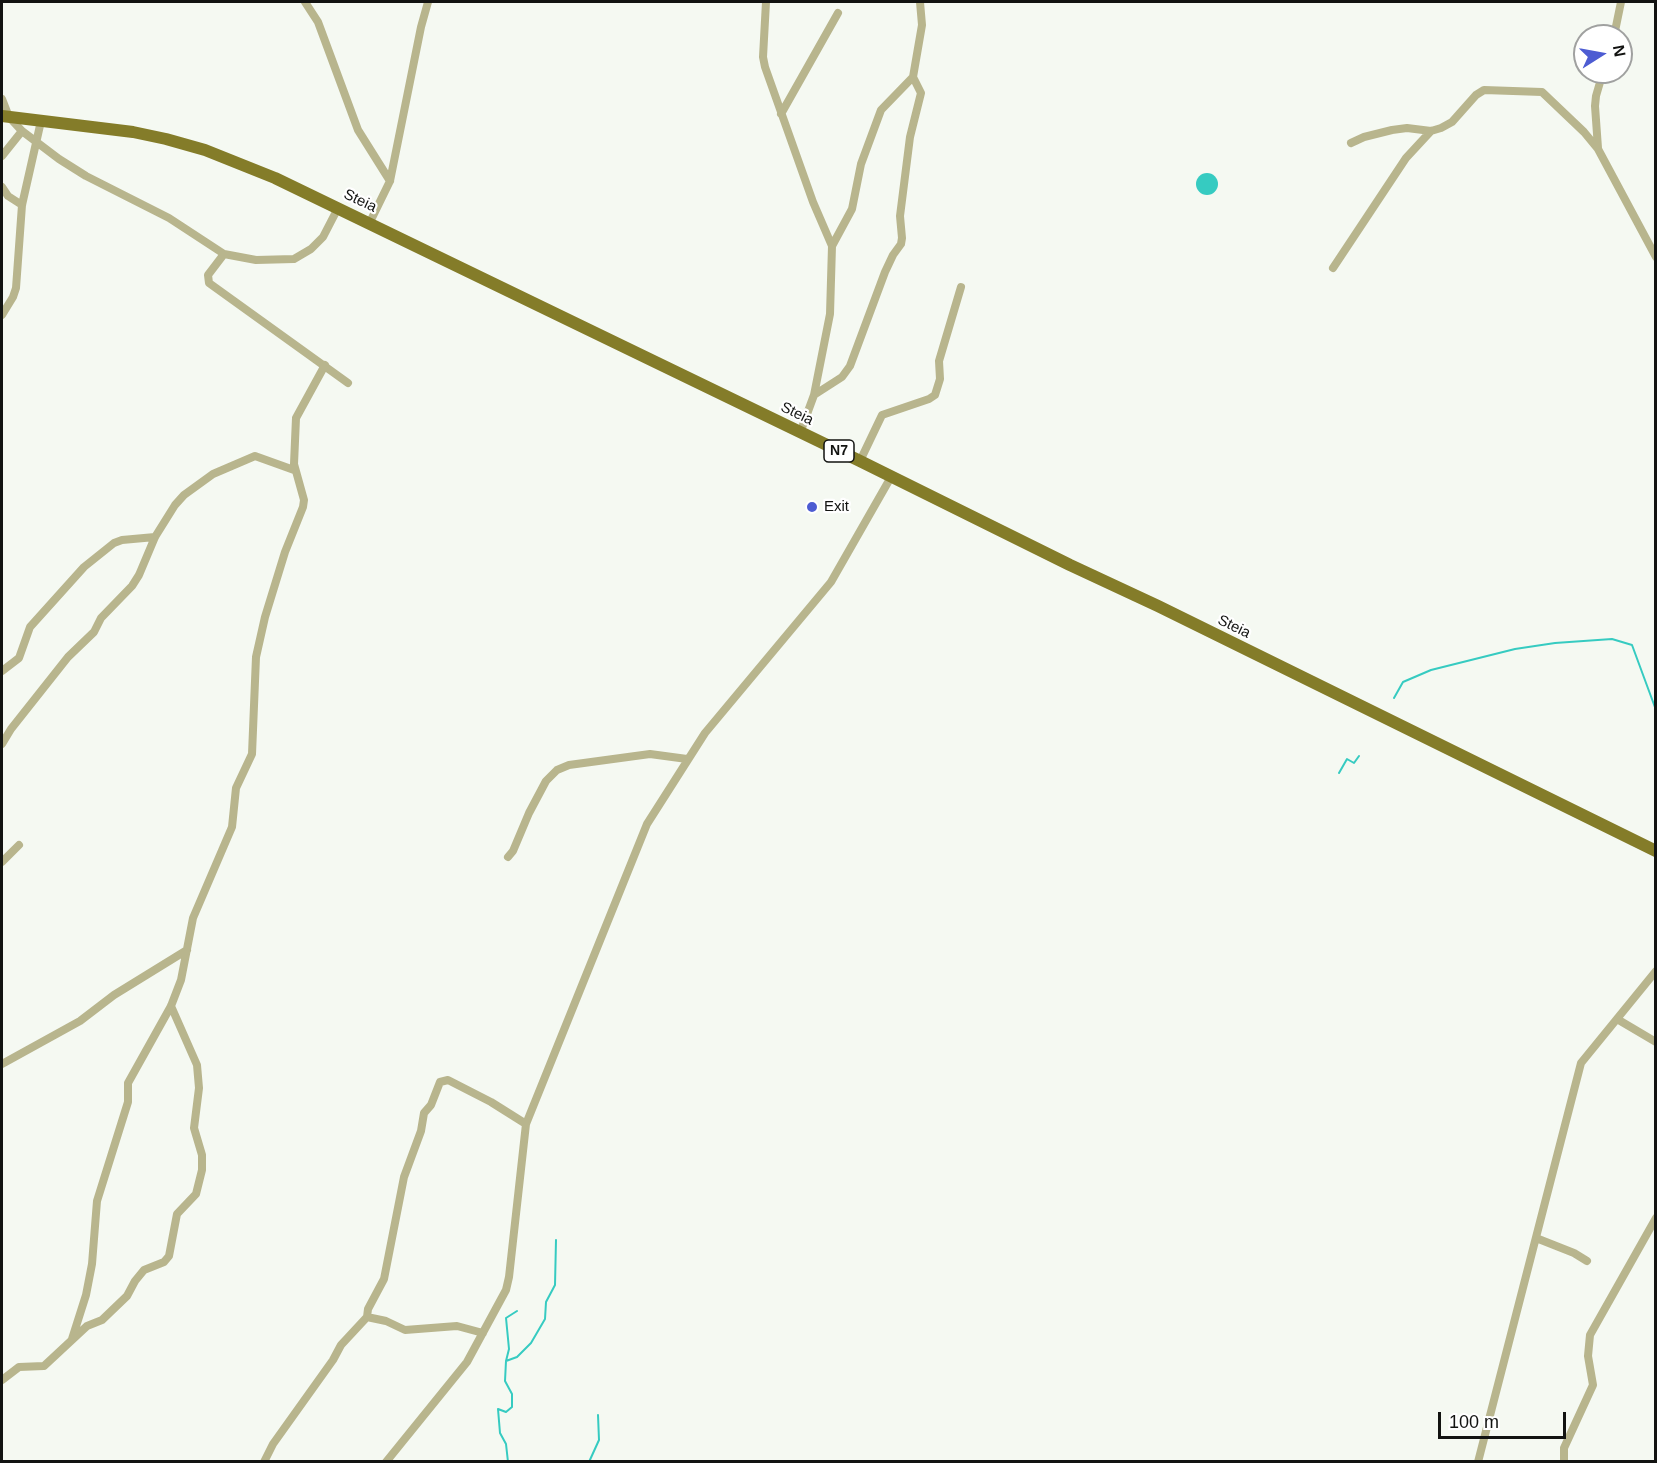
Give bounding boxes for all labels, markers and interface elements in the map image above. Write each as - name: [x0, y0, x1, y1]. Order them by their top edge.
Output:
- north arrow: [1573, 24, 1633, 84]
- text: N: [1610, 44, 1629, 58]
- street label: Steia: [341, 186, 379, 216]
- street label: Steia: [778, 398, 816, 430]
- road number: N7: [824, 440, 854, 462]
- place label: Exit: [824, 498, 849, 516]
- marker: Exit: [805, 500, 819, 514]
- street label: Steia: [1215, 611, 1253, 643]
- scale bar: [1441, 1400, 1568, 1438]
- text: 100 m: [1449, 1412, 1499, 1432]

